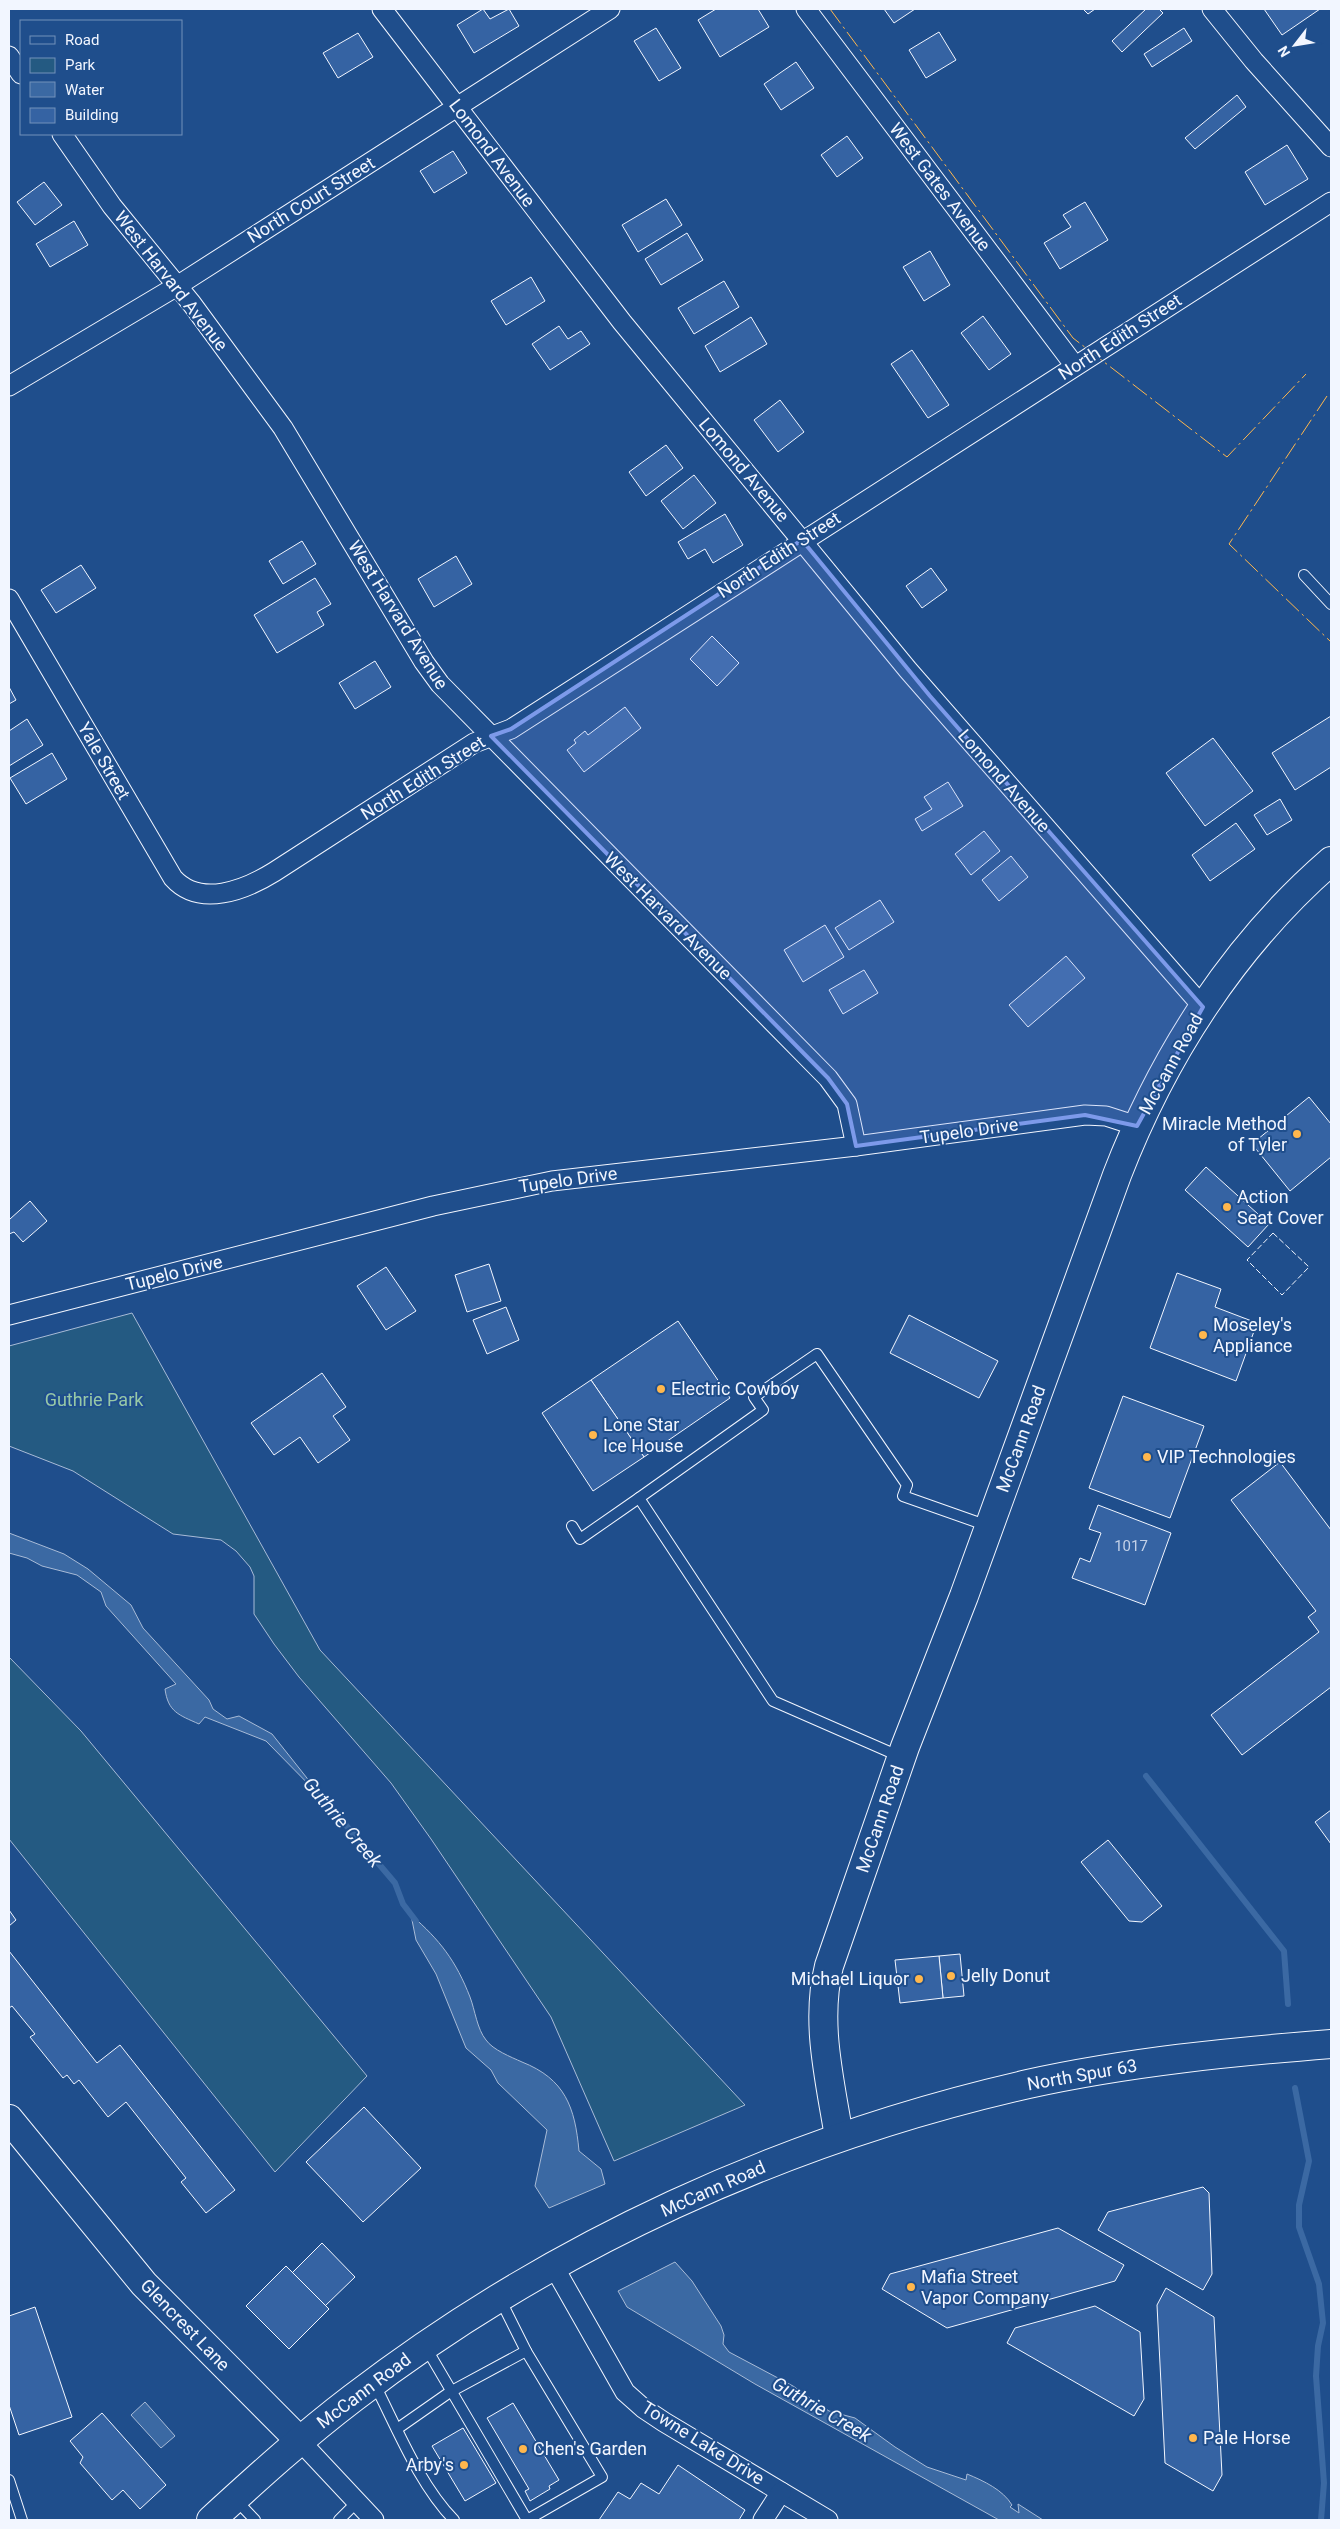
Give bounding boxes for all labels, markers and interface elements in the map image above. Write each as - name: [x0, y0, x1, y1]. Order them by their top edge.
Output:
- legend: [20, 20, 182, 135]
- north arrow: [1270, 20, 1320, 70]
- text: Road: [65, 31, 99, 49]
- text: N: [1274, 43, 1293, 60]
- text: Park: [65, 56, 96, 74]
- text: Water: [65, 81, 104, 99]
- street label: Lomond Avenue: [445, 95, 540, 211]
- text: Building: [65, 106, 119, 124]
- street label: West Gates Avenue: [885, 118, 995, 255]
- street label: North Court Street: [243, 152, 378, 247]
- street label: West Harvard Avenue: [110, 207, 232, 355]
- street label: North Edith Street: [1054, 289, 1185, 384]
- street label: Lomond Avenue: [695, 413, 794, 526]
- street label: North Edith Street: [713, 507, 844, 602]
- street label: West Harvard Avenue: [344, 536, 453, 693]
- street label: Yale Street: [74, 718, 135, 803]
- street label: Lomond Avenue: [954, 725, 1055, 836]
- street label: North Edith Street: [357, 731, 489, 824]
- street label: West Harvard Avenue: [600, 848, 736, 984]
- street label: McCann Road: [1134, 1010, 1207, 1118]
- street label: Tupelo Drive: [918, 1113, 1019, 1148]
- place label: Miracle Method of Tyler: [1162, 1113, 1287, 1155]
- marker: Miracle Method of Tyler: [1291, 1128, 1303, 1140]
- street label: Tupelo Drive: [517, 1162, 618, 1197]
- place label: Action Seat Cover: [1237, 1186, 1323, 1228]
- marker: Action Seat Cover: [1221, 1201, 1233, 1213]
- street label: Tupelo Drive: [123, 1250, 224, 1295]
- place label: Moseley's Appliance: [1213, 1314, 1292, 1356]
- marker: Moseley's Appliance: [1197, 1329, 1209, 1341]
- place label: Electric Cowboy: [671, 1378, 800, 1399]
- street label: McCann Road: [991, 1382, 1050, 1495]
- marker: Electric Cowboy: [655, 1383, 667, 1395]
- park label: Guthrie Park: [45, 1389, 144, 1410]
- place label: Lone Star Ice House: [603, 1414, 683, 1456]
- marker: Lone Star Ice House: [587, 1429, 599, 1441]
- place label: VIP Technologies: [1157, 1446, 1296, 1467]
- marker: VIP Technologies: [1141, 1451, 1153, 1463]
- house number: 1017: [1114, 1537, 1148, 1555]
- street label: McCann Road: [851, 1762, 908, 1875]
- water label: Guthrie Creek: [298, 1772, 388, 1873]
- place label: Jelly Donut: [961, 1965, 1050, 1986]
- place label: Michael Liquor: [791, 1968, 909, 1989]
- marker: Jelly Donut: [945, 1970, 957, 1982]
- marker: Michael Liquor: [913, 1973, 925, 1985]
- street label: North Spur 63: [1025, 2054, 1139, 2095]
- street label: McCann Road: [657, 2156, 768, 2221]
- place label: Mafia Street Vapor Company: [921, 2266, 1049, 2308]
- street label: Glencrest Lane: [136, 2274, 234, 2375]
- marker: Mafia Street Vapor Company: [905, 2281, 917, 2293]
- street label: McCann Road: [313, 2348, 415, 2433]
- water label: Guthrie Creek: [768, 2372, 876, 2447]
- street label: Towne Lake Drive: [638, 2396, 768, 2489]
- place label: Pale Horse: [1203, 2427, 1290, 2448]
- marker: Pale Horse: [1187, 2432, 1199, 2444]
- place label: Chen's Garden: [533, 2438, 647, 2459]
- marker: Chen's Garden: [517, 2443, 529, 2455]
- place label: Arby's: [406, 2454, 454, 2475]
- marker: Arby's: [458, 2459, 470, 2471]

